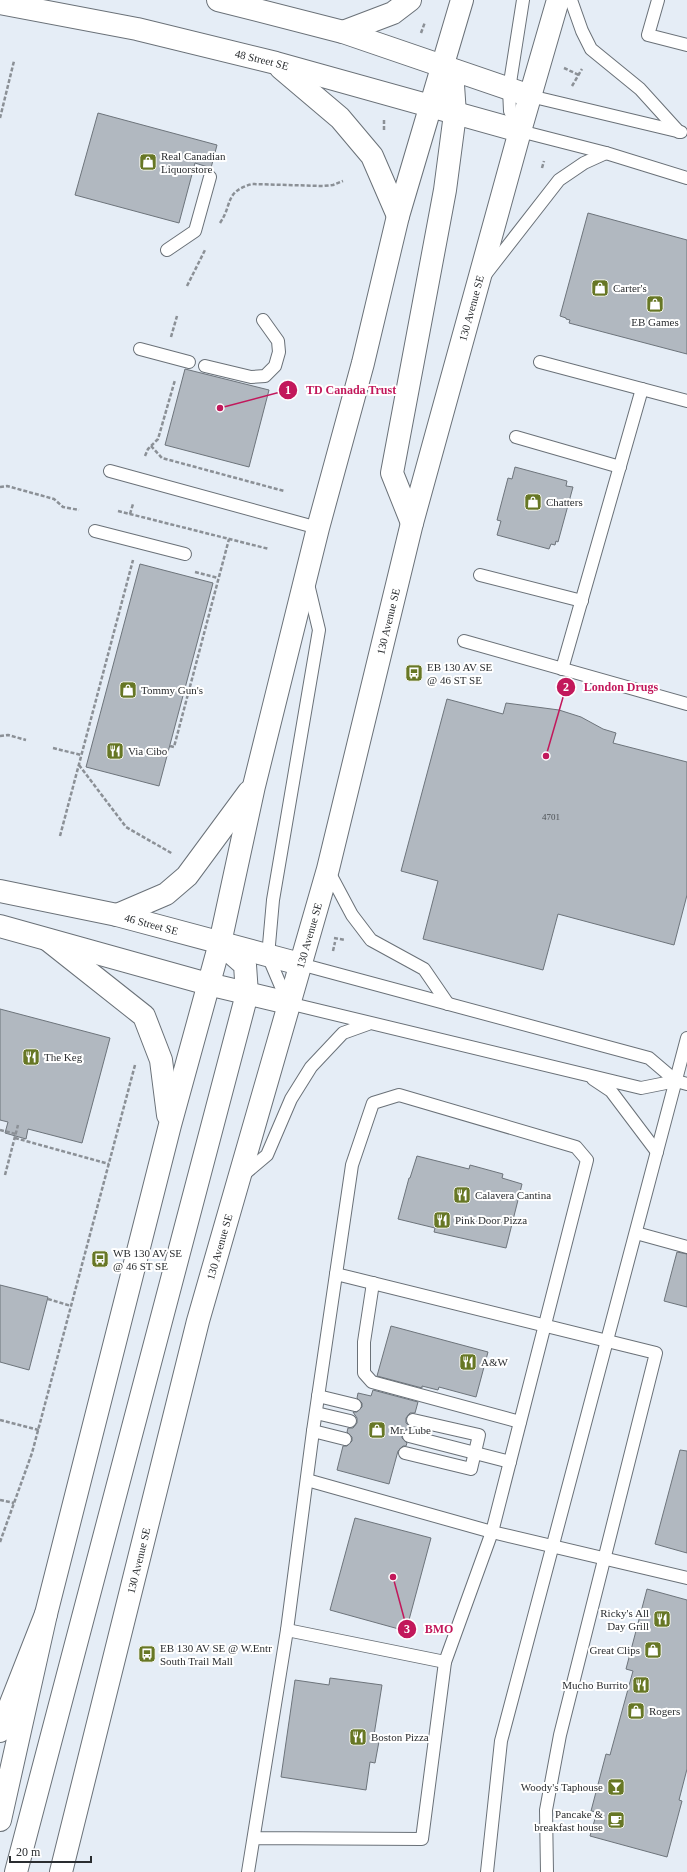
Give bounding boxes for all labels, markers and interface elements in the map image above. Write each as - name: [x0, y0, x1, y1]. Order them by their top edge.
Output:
- street label: 48 Street SE: [234, 47, 290, 72]
- place label: Real Canadian Liquorstore: [161, 150, 226, 175]
- shop icon: Real Canadian Liquorstore: [138, 152, 158, 172]
- street label: 130 Avenue SE: [456, 274, 486, 342]
- shop icon: Carter's: [590, 278, 610, 298]
- place label: Carter's: [613, 282, 647, 294]
- shop icon: EB Games: [645, 294, 665, 314]
- place label: EB Games: [631, 316, 679, 328]
- callout: TD Canada Trust: [278, 378, 404, 402]
- text: 1: [285, 383, 291, 397]
- text: TD Canada Trust: [306, 383, 396, 397]
- shop icon: Chatters: [523, 492, 543, 512]
- place label: Chatters: [546, 496, 583, 508]
- street label: 130 Avenue SE: [374, 587, 402, 656]
- place label: EB 130 AV SE @ 46 ST SE: [427, 661, 493, 686]
- bus stop icon: EB 130 AV SE @ 46 ST SE: [404, 663, 424, 683]
- callout: London Drugs: [556, 675, 666, 699]
- shop icon: Tommy Gun's: [118, 680, 138, 700]
- text: 2: [563, 680, 569, 694]
- text: London Drugs: [584, 680, 659, 694]
- place label: Tommy Gun's: [141, 684, 203, 696]
- restaurant icon: Via Cibo: [105, 741, 125, 761]
- place label: Via Cibo: [128, 745, 168, 757]
- house number: 4701: [542, 812, 560, 822]
- street label: 130 Avenue SE: [294, 901, 324, 970]
- street label: 46 Street SE: [123, 911, 180, 937]
- restaurant icon: The Keg: [21, 1047, 41, 1067]
- place label: The Keg: [44, 1051, 83, 1063]
- restaurant icon: Calavera Cantina: [452, 1185, 472, 1205]
- place label: Calavera Cantina: [475, 1189, 551, 1201]
- restaurant icon: Pink Door Pizza: [432, 1210, 452, 1230]
- street label: 130 Avenue SE: [204, 1212, 235, 1281]
- place label: Pink Door Pizza: [455, 1214, 527, 1226]
- place label: WB 130 AV SE @ 46 ST SE: [113, 1247, 182, 1272]
- bus stop icon: WB 130 AV SE @ 46 ST SE: [90, 1249, 110, 1269]
- restaurant icon: A&W: [458, 1352, 478, 1372]
- place label: A&W: [481, 1356, 509, 1368]
- shop icon: Mr. Lube: [367, 1420, 387, 1440]
- place label: Mr. Lube: [390, 1424, 431, 1436]
- street label: 130 Avenue SE: [124, 1526, 153, 1595]
- place label: Ricky's All Day Grill: [600, 1607, 649, 1632]
- restaurant icon: Ricky's All Day Grill: [652, 1609, 672, 1629]
- callout: BMO: [397, 1617, 462, 1641]
- text: 3: [404, 1622, 410, 1636]
- text: BMO: [425, 1622, 453, 1636]
- shop icon: Great Clips: [643, 1640, 663, 1660]
- place label: EB 130 AV SE @ W.Entr South Trail Mall: [160, 1642, 272, 1667]
- bus stop icon: EB 130 AV SE @ W.Entr South Trail Mall: [137, 1644, 157, 1664]
- place label: Great Clips: [590, 1644, 640, 1656]
- restaurant icon: Mucho Burrito: [631, 1675, 651, 1695]
- place label: Mucho Burrito: [562, 1679, 628, 1691]
- shop icon: Rogers: [626, 1701, 646, 1721]
- place label: Rogers: [649, 1705, 680, 1717]
- restaurant icon: Boston Pizza: [348, 1727, 368, 1747]
- place label: Boston Pizza: [371, 1731, 429, 1743]
- bar icon: Woody's Taphouse: [606, 1777, 626, 1797]
- place label: Woody's Taphouse: [521, 1781, 603, 1793]
- place label: Pancake & breakfast house: [534, 1808, 603, 1833]
- cafe icon: Pancake & breakfast house: [606, 1810, 626, 1830]
- scale bar: [10, 1838, 91, 1864]
- text: 20 m: [16, 1845, 41, 1859]

